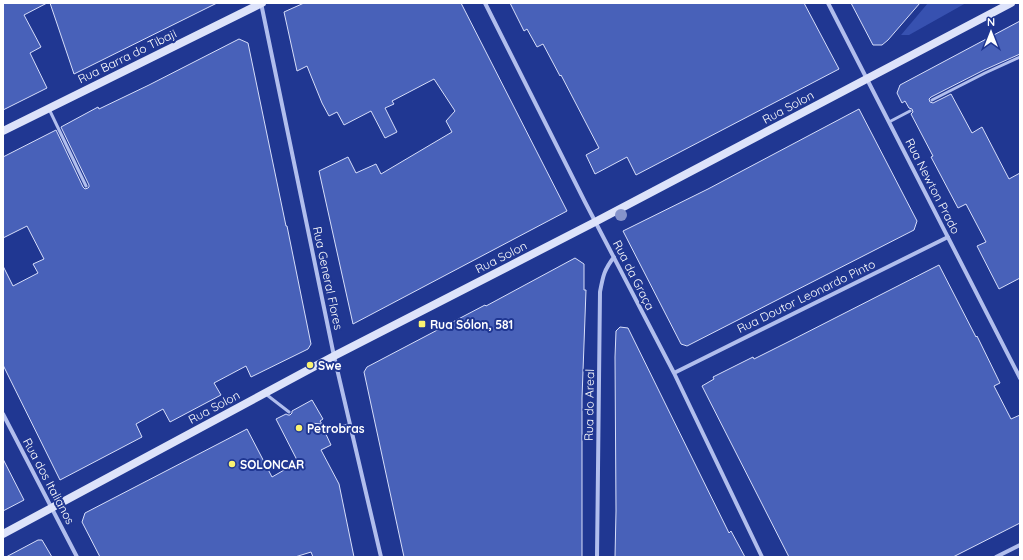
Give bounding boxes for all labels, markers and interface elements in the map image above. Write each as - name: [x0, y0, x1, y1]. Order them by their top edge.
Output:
- north arrow: [971, 12, 1011, 52]
- text: N: [987, 15, 995, 29]
- street label: Rua Barra do Tibaji: [75, 26, 179, 86]
- street label: Rua Solon: [760, 87, 816, 127]
- street label: Rua Newton Prado: [902, 136, 964, 236]
- street label: Rua General Flores: [310, 225, 346, 331]
- street label: Rua da Graça: [610, 237, 658, 313]
- street label: Rua Solon: [473, 238, 529, 276]
- street label: Rua Doutor Leonardo Pinto: [734, 256, 878, 336]
- place label: Rua Sólon, 581: [430, 317, 513, 332]
- marker: Rua Sólon, 581: [417, 319, 427, 329]
- place label: Swe: [318, 358, 341, 373]
- marker: Swe: [305, 360, 315, 370]
- street label: Rua do Areal: [581, 369, 597, 441]
- street label: Rua Solon: [186, 387, 242, 427]
- place label: Petrobras: [307, 421, 365, 436]
- marker: Petrobras: [294, 423, 304, 433]
- street label: Rua dos Italianos: [20, 435, 78, 527]
- place label: SOLONCAR: [240, 457, 304, 472]
- marker: SOLONCAR: [227, 459, 237, 469]

